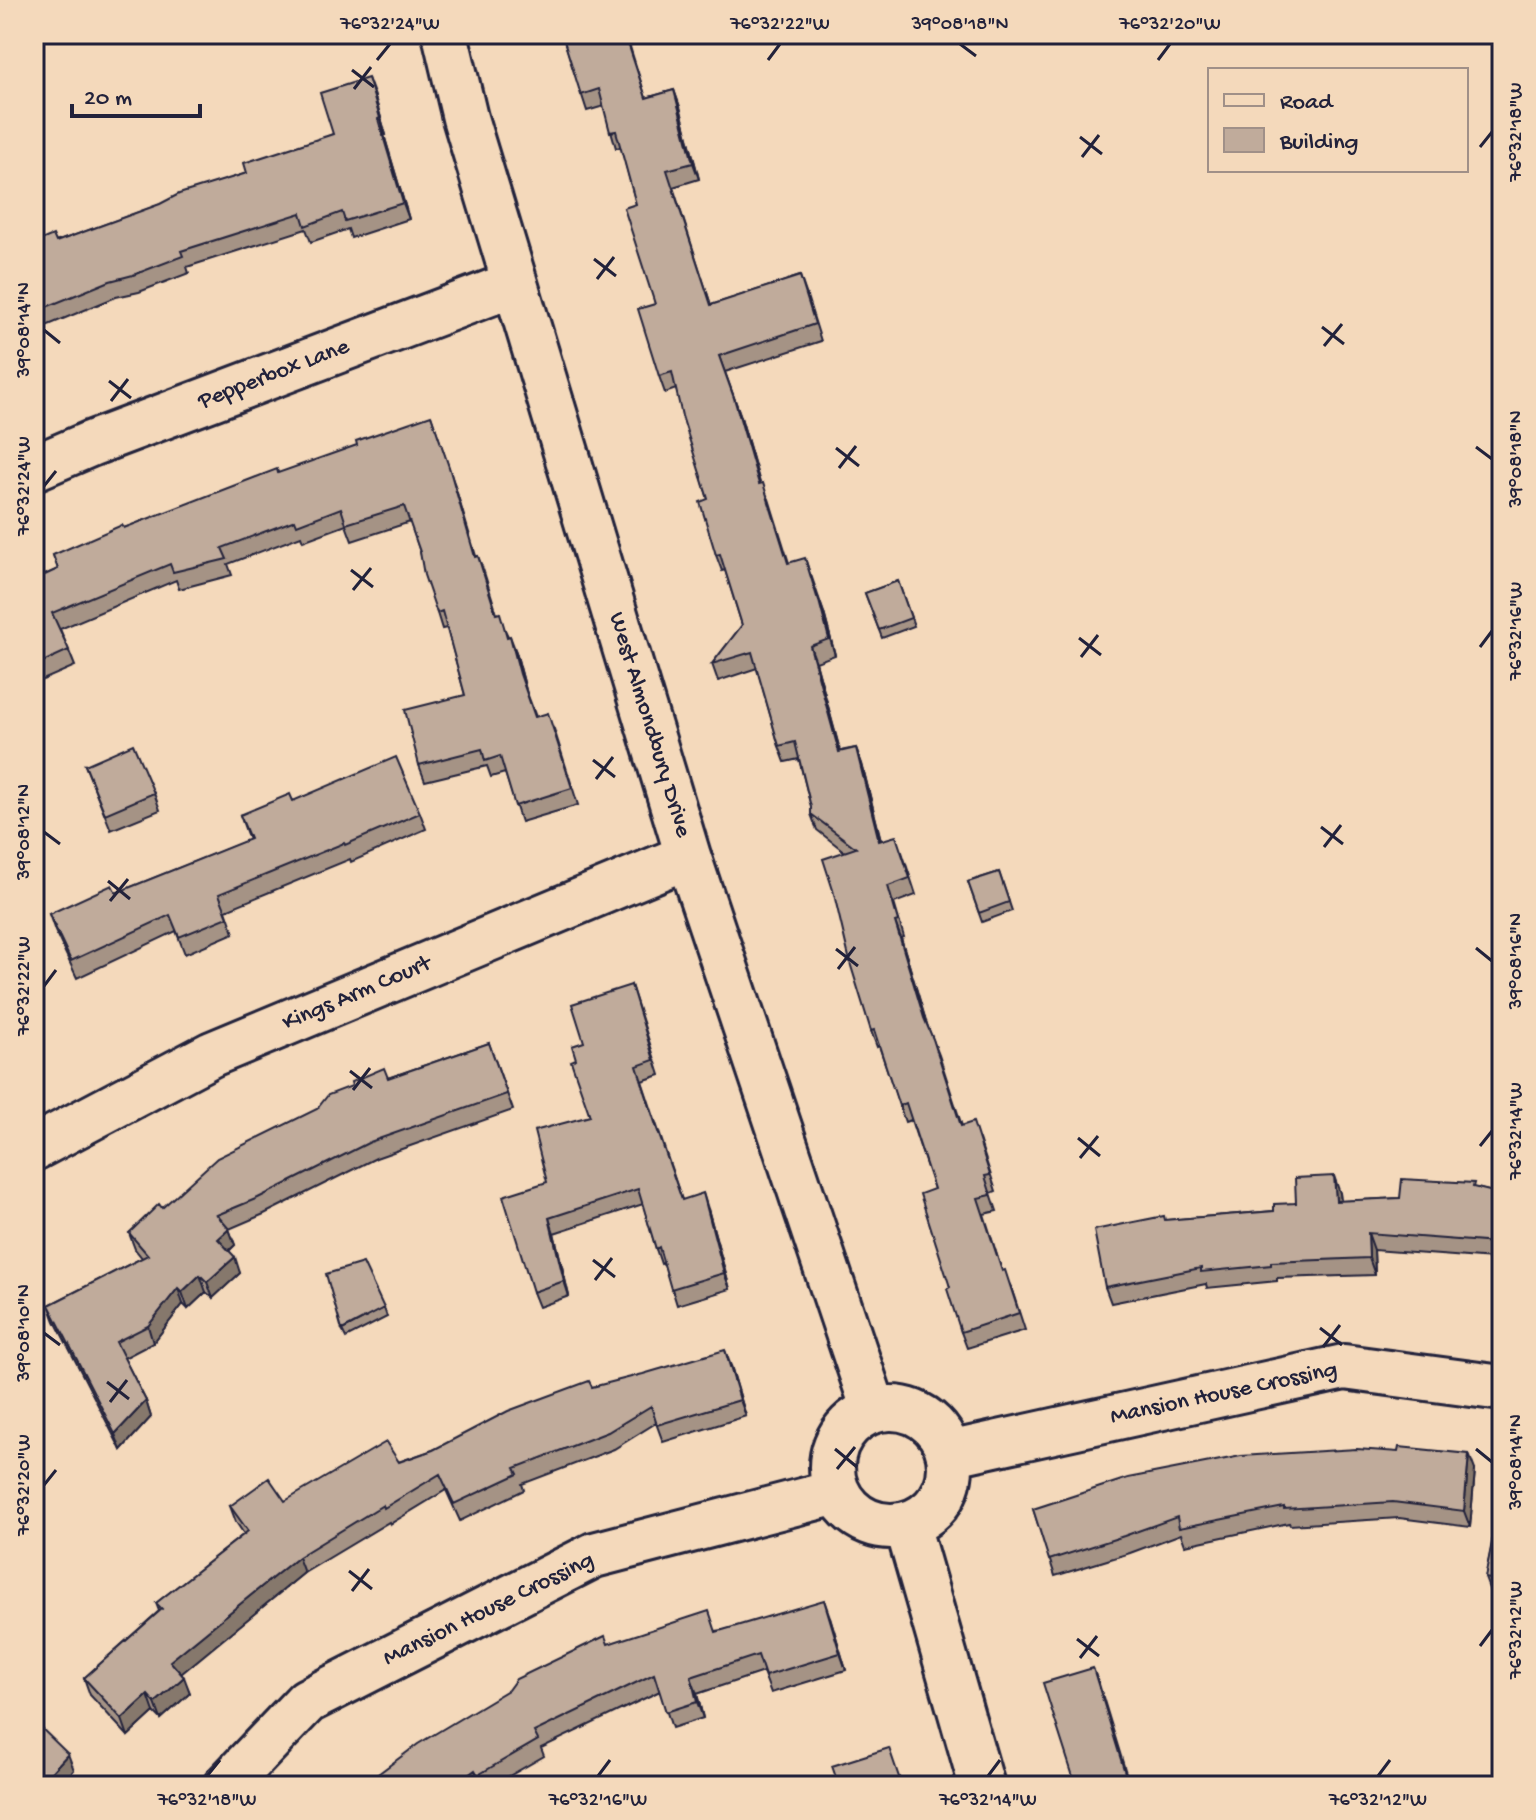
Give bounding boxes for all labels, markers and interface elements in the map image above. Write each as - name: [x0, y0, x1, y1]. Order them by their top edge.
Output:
- text: 76°32'24"W: [339, 14, 440, 37]
- text: 76°32'22"W: [729, 14, 830, 37]
- text: 39°08'18"N: [910, 14, 1009, 37]
- text: 76°32'20"W: [1118, 14, 1221, 37]
- scale bar: [72, 68, 200, 118]
- legend: [1208, 68, 1468, 172]
- text: 76°32'18"W: [1506, 82, 1529, 183]
- text: 20 m: [84, 85, 132, 114]
- text: Road: [1280, 89, 1334, 118]
- text: Building: [1279, 129, 1358, 158]
- text: 39°08'14"N: [14, 282, 37, 379]
- street label: Pepperbox Lane: [193, 333, 354, 417]
- text: 39°08'18"N: [1506, 410, 1529, 509]
- text: 76°32'24"W: [14, 436, 37, 537]
- text: 76°32'16"W: [1506, 582, 1529, 681]
- street label: West Almondbury Drive: [601, 609, 697, 842]
- text: 39°08'12"N: [14, 784, 37, 881]
- text: 39°08'16"N: [1506, 913, 1529, 1010]
- text: 76°32'22"W: [14, 936, 37, 1037]
- street label: Kings Arm Court: [278, 949, 438, 1038]
- text: 76°32'14"W: [1506, 1082, 1529, 1181]
- text: 39°08'10"N: [14, 1284, 37, 1383]
- street label: Mansion House Crossing: [1108, 1356, 1340, 1432]
- text: 39°08'14"N: [1506, 1414, 1529, 1511]
- text: 76°32'20"W: [14, 1434, 37, 1537]
- street label: Mansion House Crossing: [379, 1546, 599, 1674]
- text: 76°32'12"W: [1506, 1581, 1529, 1680]
- text: 76°32'18"W: [156, 1790, 257, 1813]
- text: 76°32'16"W: [548, 1790, 647, 1813]
- text: 76°32'14"W: [938, 1790, 1037, 1813]
- text: 76°32'12"W: [1328, 1790, 1427, 1813]

